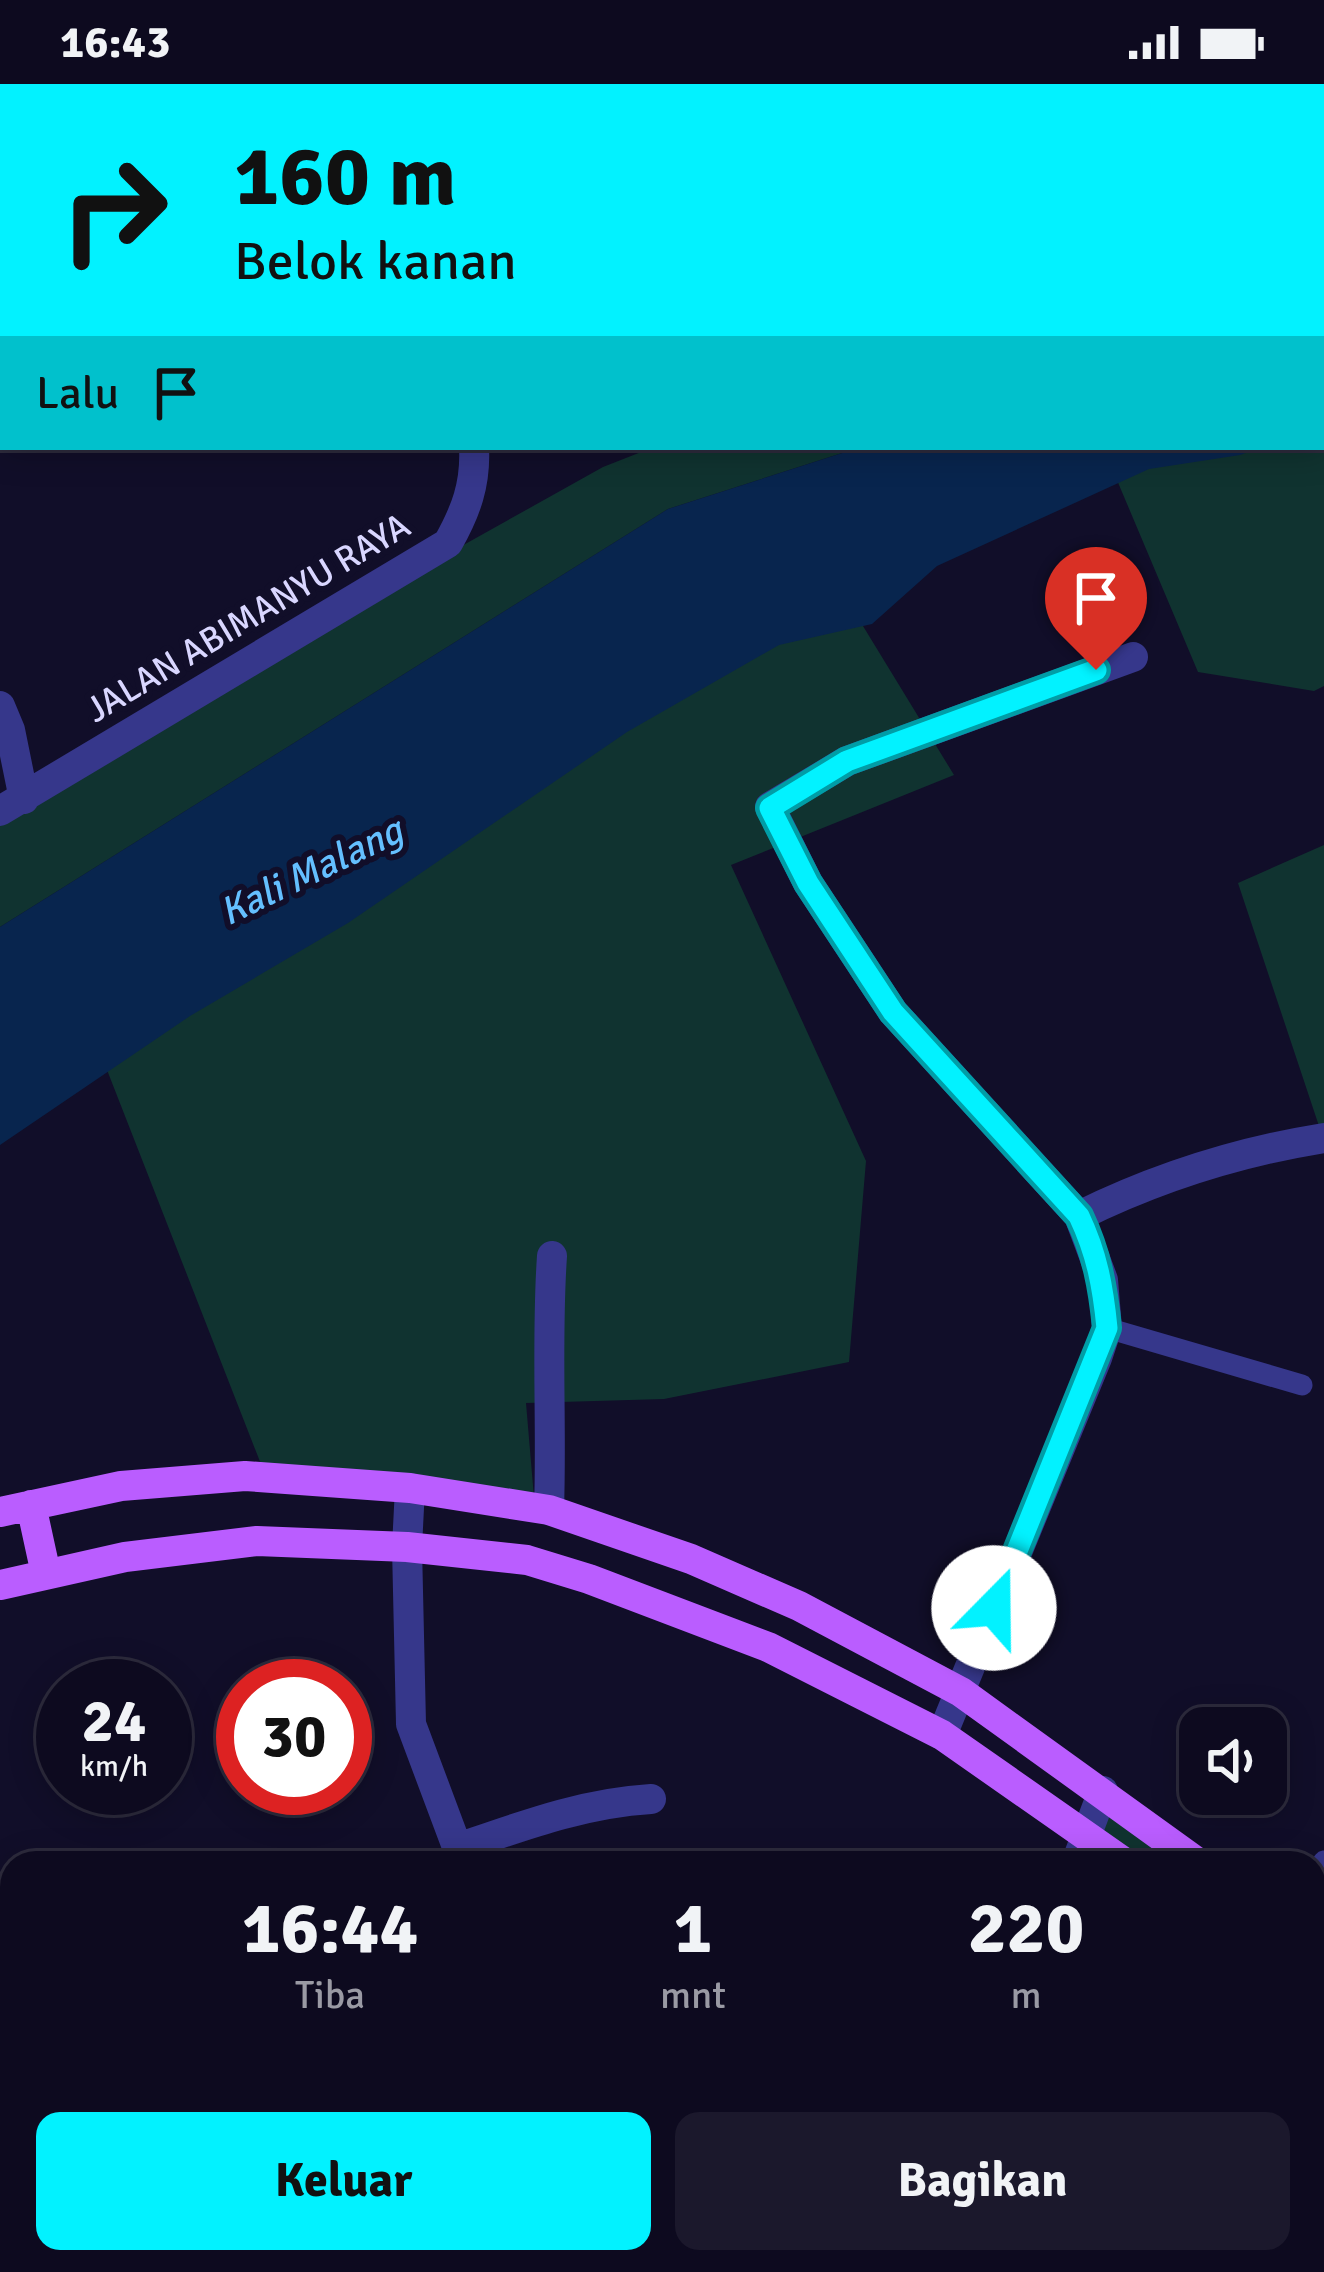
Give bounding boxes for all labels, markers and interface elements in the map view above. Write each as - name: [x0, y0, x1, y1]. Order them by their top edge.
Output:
- text: 16:43: [60, 15, 170, 70]
- text: 160 m: [234, 125, 456, 229]
- icon: right: [36, 132, 192, 288]
- text: Belok kanan: [234, 228, 517, 295]
- icon: arrive: [143, 360, 209, 426]
- text: Lalu: [36, 366, 119, 421]
- street label: JALAN ABIMANYU RAYA: [78, 503, 418, 733]
- pin: [1045, 547, 1147, 670]
- icon: arrive: [1063, 565, 1129, 631]
- water label: Kali Malang: [212, 805, 413, 936]
- position arrow: [931, 1545, 1057, 1671]
- speed limit sign: 30: [216, 1659, 372, 1815]
- text: 24: [82, 1685, 146, 1759]
- map controls: [1179, 1707, 1287, 1815]
- button: sound: [1179, 1707, 1287, 1815]
- text: km/h: [80, 1748, 148, 1785]
- text: 16:44: [242, 1884, 418, 1973]
- text: 1: [674, 1884, 712, 1973]
- text: 220: [968, 1884, 1084, 1973]
- text: Tiba: [295, 1971, 365, 2019]
- text: mnt: [660, 1971, 726, 2019]
- text: m: [1010, 1971, 1042, 2019]
- button: Keluar: [36, 2112, 651, 2250]
- button: Bagikan: [675, 2112, 1290, 2250]

